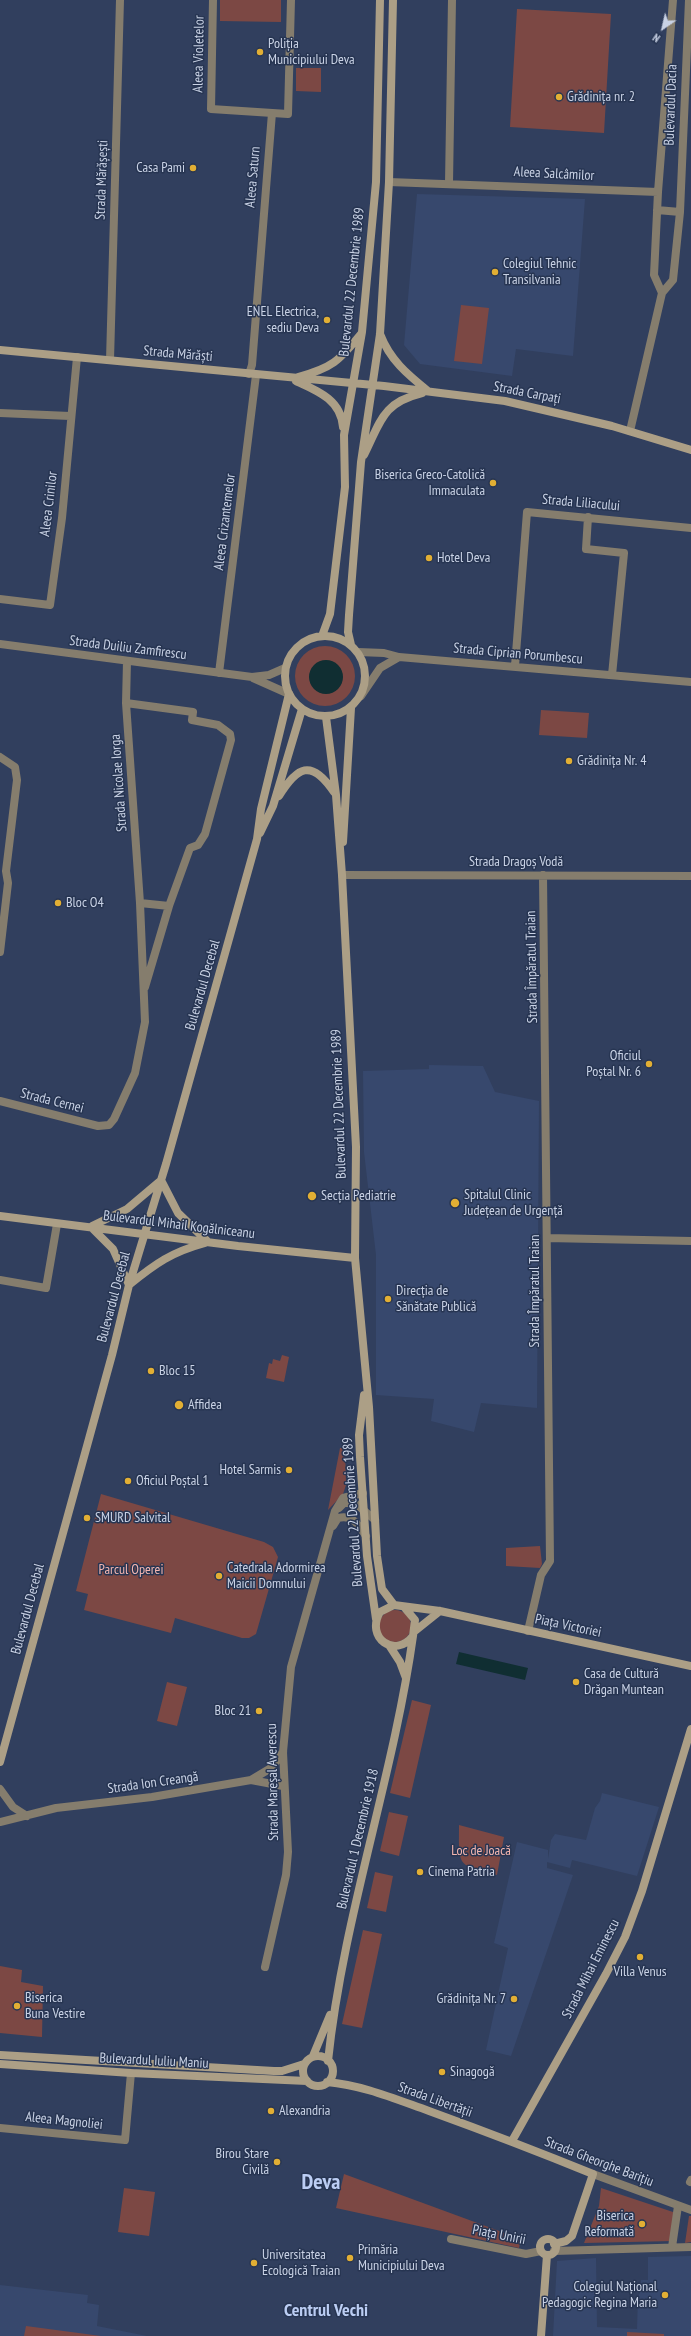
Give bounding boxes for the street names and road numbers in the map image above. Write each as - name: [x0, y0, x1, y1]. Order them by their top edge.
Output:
- street label: Aleea Violetelor: [190, 15, 208, 93]
- street label: Bulevardul Dacia: [661, 64, 681, 146]
- street label: Strada Mărășești: [92, 140, 112, 220]
- street label: Aleea Saturn: [242, 146, 264, 208]
- street label: Aleea Salcâmilor: [513, 164, 595, 184]
- street label: Bulevardul 22 Decembrie 1989: [336, 207, 368, 357]
- street label: Strada Mărăști: [143, 343, 213, 365]
- street label: Strada Carpați: [492, 378, 562, 408]
- street label: Aleea Crinilor: [37, 471, 61, 537]
- street label: Aleea Crizantemelor: [211, 473, 239, 571]
- street label: Strada Liliacului: [541, 491, 621, 515]
- street label: Strada Duiliu Zamfirescu: [68, 632, 188, 664]
- street label: Strada Ciprian Porumbescu: [453, 640, 583, 668]
- street label: Strada Nicolae Iorga: [107, 734, 131, 832]
- street label: Strada Dragoș Vodă: [469, 854, 563, 870]
- street label: Strada Împăratul Traian: [523, 910, 541, 1024]
- street label: Bulevardul Decebal: [182, 938, 224, 1032]
- street label: Bulevardul 22 Decembrie 1989: [328, 1029, 350, 1179]
- street label: Strada Cernei: [19, 1085, 85, 1117]
- street label: Bulevardul Mihail Kogălniceanu: [102, 1207, 256, 1243]
- street label: Strada Împăratul Traian: [527, 1235, 543, 1347]
- street label: Bulevardul Decebal: [94, 1250, 134, 1344]
- street label: Bulevardul 22 Decembrie 1989: [339, 1437, 367, 1587]
- street label: Bulevardul Decebal: [8, 1562, 48, 1656]
- street label: Piața Victoriei: [533, 1611, 603, 1641]
- street label: Strada Mareșal Averescu: [264, 1723, 282, 1841]
- street label: Bulevardul 1 Decembrie 1918: [334, 1767, 382, 1911]
- street label: Strada Ion Creangă: [106, 1768, 200, 1798]
- street label: Strada Mihai Eminescu: [559, 1916, 623, 2022]
- street label: Bulevardul Iuliu Maniu: [99, 2050, 209, 2072]
- street label: Strada Libertății: [395, 2079, 475, 2121]
- street label: Aleea Magnoliei: [24, 2109, 104, 2133]
- street label: Strada Gheorghe Barițiu: [542, 2133, 656, 2191]
- street label: Piața Unirii: [471, 2222, 527, 2248]

